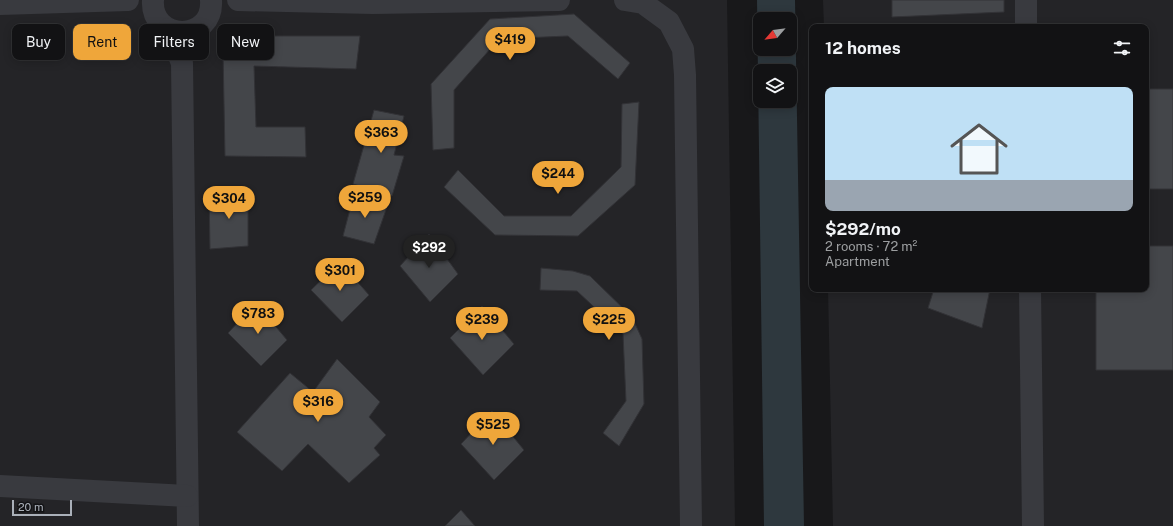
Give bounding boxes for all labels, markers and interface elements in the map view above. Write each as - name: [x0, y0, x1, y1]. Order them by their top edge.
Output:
- north arrow: [753, 12, 797, 56]
- map controls: [753, 12, 797, 108]
- chip: Buy: [12, 24, 65, 60]
- chip: Rent: [73, 24, 131, 60]
- chip: Filters: [139, 24, 209, 60]
- chip: New: [217, 24, 274, 60]
- pin: $419: [486, 27, 534, 61]
- text: $419: [494, 32, 526, 47]
- icon: filters: [1111, 37, 1133, 59]
- text: 12 homes: [825, 38, 901, 58]
- button: layers: [753, 64, 797, 108]
- icon: home: [943, 113, 1015, 185]
- pin: $363: [357, 120, 405, 154]
- text: $363: [364, 125, 398, 140]
- pin: $244: [534, 161, 582, 195]
- text: $244: [541, 166, 575, 181]
- pin: $259: [341, 185, 389, 219]
- pin: $304: [205, 186, 253, 220]
- text: $259: [348, 190, 382, 205]
- text: $304: [212, 191, 246, 206]
- text: $292/mo: [825, 219, 901, 239]
- pin: $292: [405, 235, 453, 269]
- text: 2 rooms · 72 m²: [825, 239, 917, 254]
- text: $292: [412, 240, 446, 255]
- text: Apartment: [825, 254, 890, 269]
- pin: $301: [316, 258, 364, 292]
- text: $301: [324, 263, 356, 278]
- pin: $783: [234, 301, 282, 335]
- text: $783: [241, 306, 275, 321]
- pin: $239: [458, 307, 506, 341]
- pin: $225: [585, 307, 633, 341]
- text: $239: [465, 312, 499, 327]
- text: $225: [592, 312, 626, 327]
- pin: $316: [294, 389, 342, 423]
- text: $316: [302, 394, 334, 409]
- pin: $525: [469, 412, 517, 446]
- text: $525: [476, 417, 510, 432]
- scale bar: [12, 498, 72, 517]
- text: 20 m: [18, 501, 43, 513]

